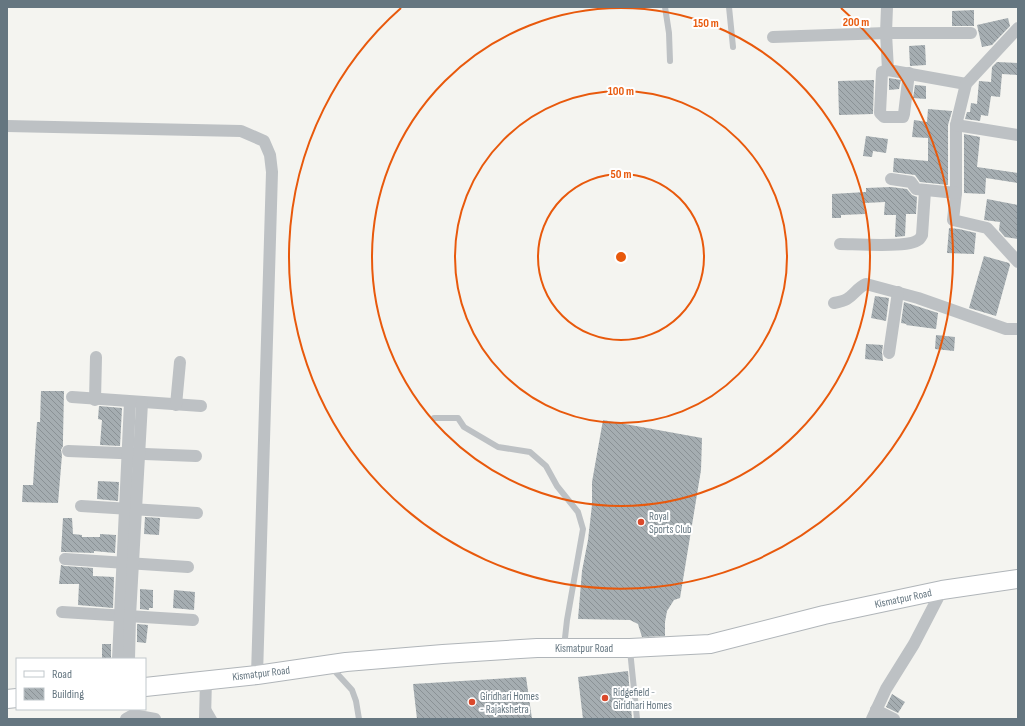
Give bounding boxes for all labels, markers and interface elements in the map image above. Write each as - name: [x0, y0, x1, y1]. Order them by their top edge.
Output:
- text: 200 m: [843, 15, 869, 30]
- text: 150 m: [693, 16, 719, 31]
- text: 100 m: [608, 84, 634, 99]
- text: 50 m: [611, 167, 631, 182]
- centre of rings: [614, 250, 628, 264]
- place label: Royal Sports Club: [649, 510, 692, 536]
- marker: Royal Sports Club: [636, 517, 646, 527]
- street label: Kismatpur Road: [873, 586, 933, 611]
- street label: Kismatpur Road: [555, 642, 613, 655]
- legend: [16, 658, 146, 710]
- street label: Kismatpur Road: [231, 663, 291, 683]
- text: Road: [52, 667, 72, 682]
- place label: Ridgefield - Giridhari Homes: [613, 686, 672, 712]
- text: Building: [52, 687, 84, 702]
- place label: Giridhari Homes - Rajakshetra: [480, 690, 539, 716]
- marker: Ridgefield - Giridhari Homes: [600, 693, 610, 703]
- marker: Giridhari Homes - Rajakshetra: [467, 697, 477, 707]

